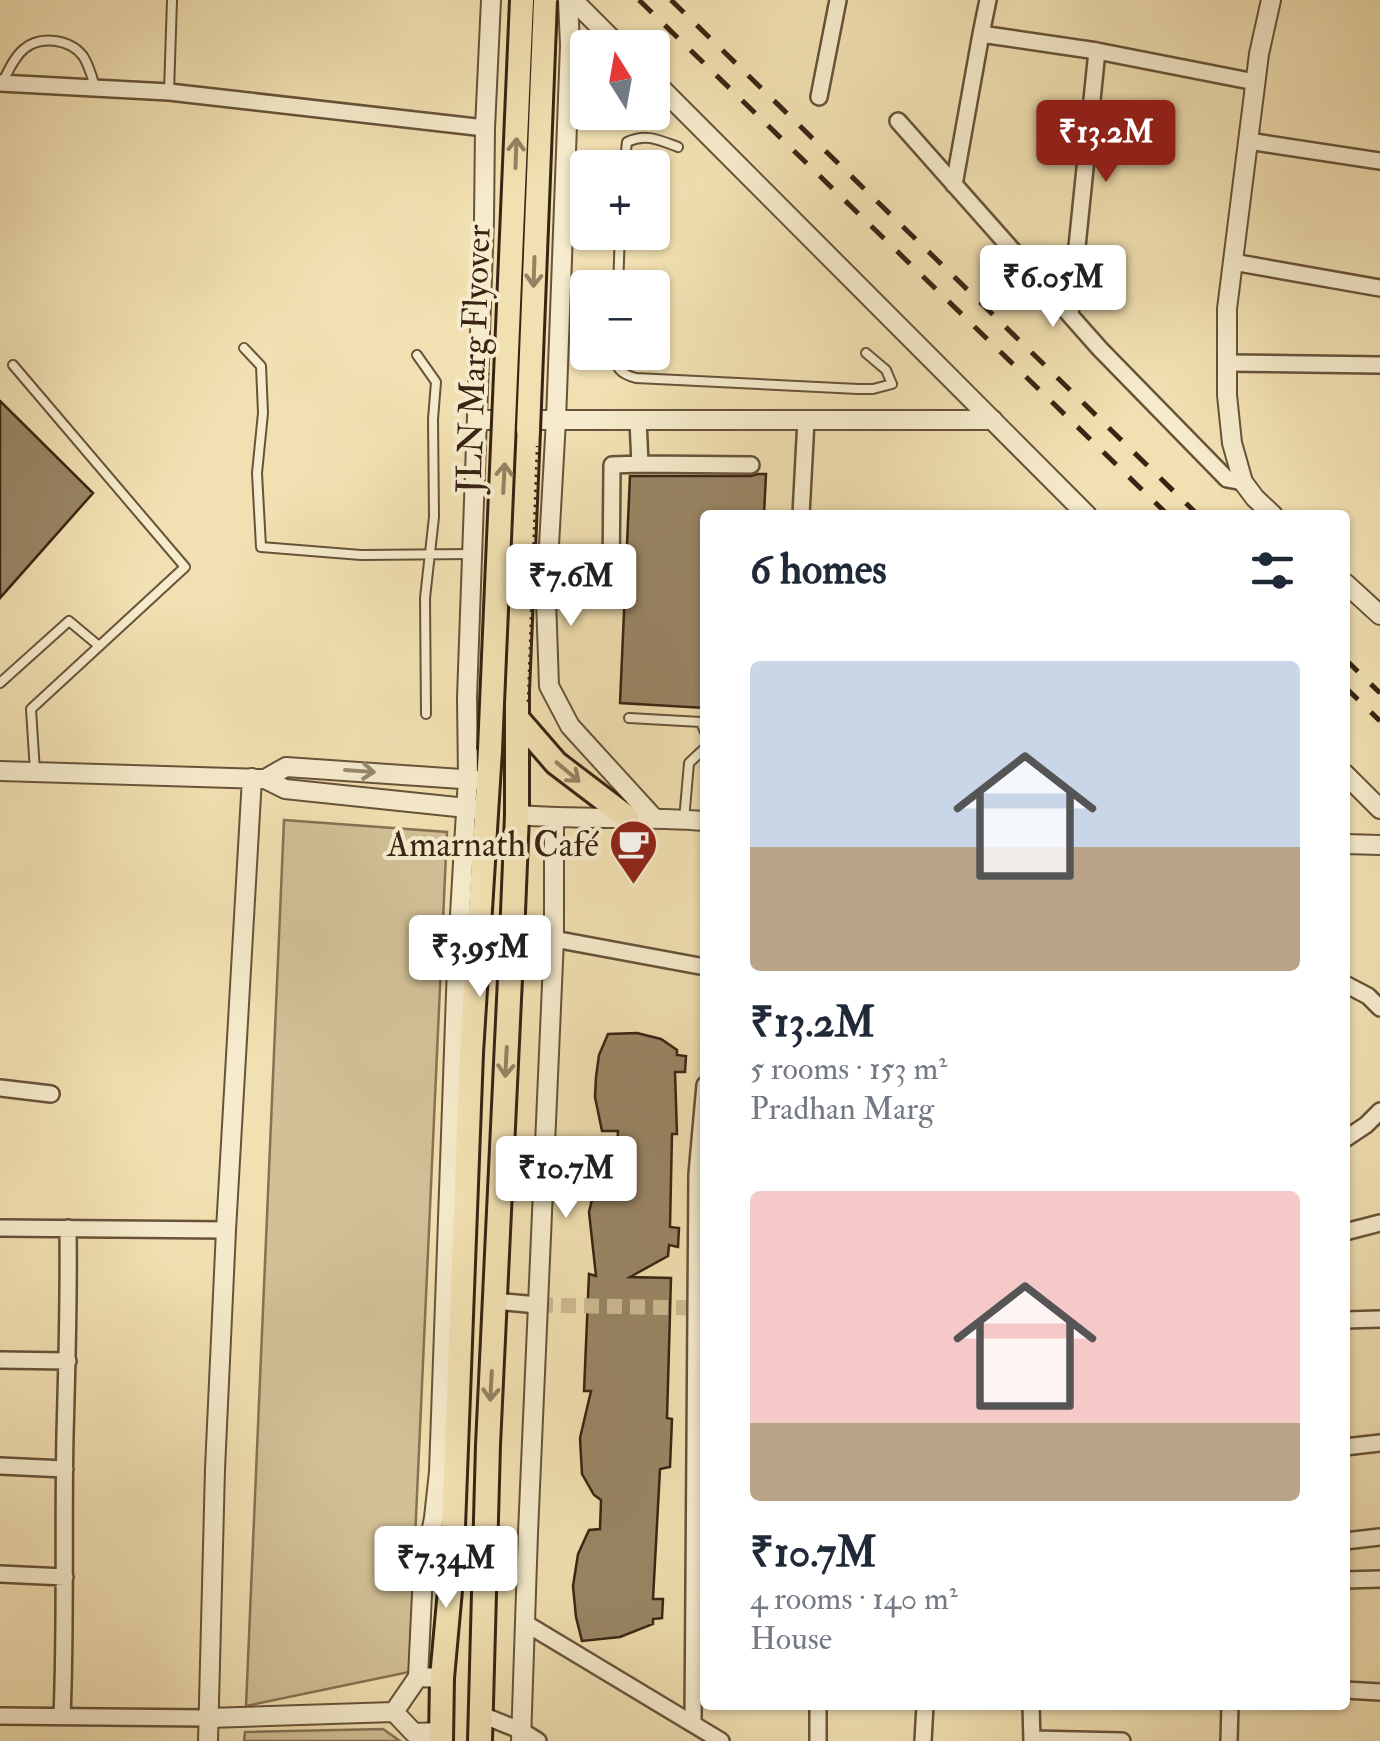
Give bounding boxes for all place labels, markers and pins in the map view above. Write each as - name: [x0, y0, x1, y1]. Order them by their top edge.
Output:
- pin: ₹13.2M: [1025, 100, 1187, 185]
- pin: ₹6.05M: [972, 245, 1134, 330]
- pin: ₹7.6M: [501, 544, 641, 629]
- cafe icon: Amarnath Café: [608, 818, 660, 886]
- place label: Amarnath Café: [386, 823, 599, 867]
- pin: ₹3.95M: [399, 915, 561, 1000]
- pin: ₹10.7M: [485, 1136, 647, 1221]
- pin: ₹7.34M: [365, 1526, 527, 1611]

